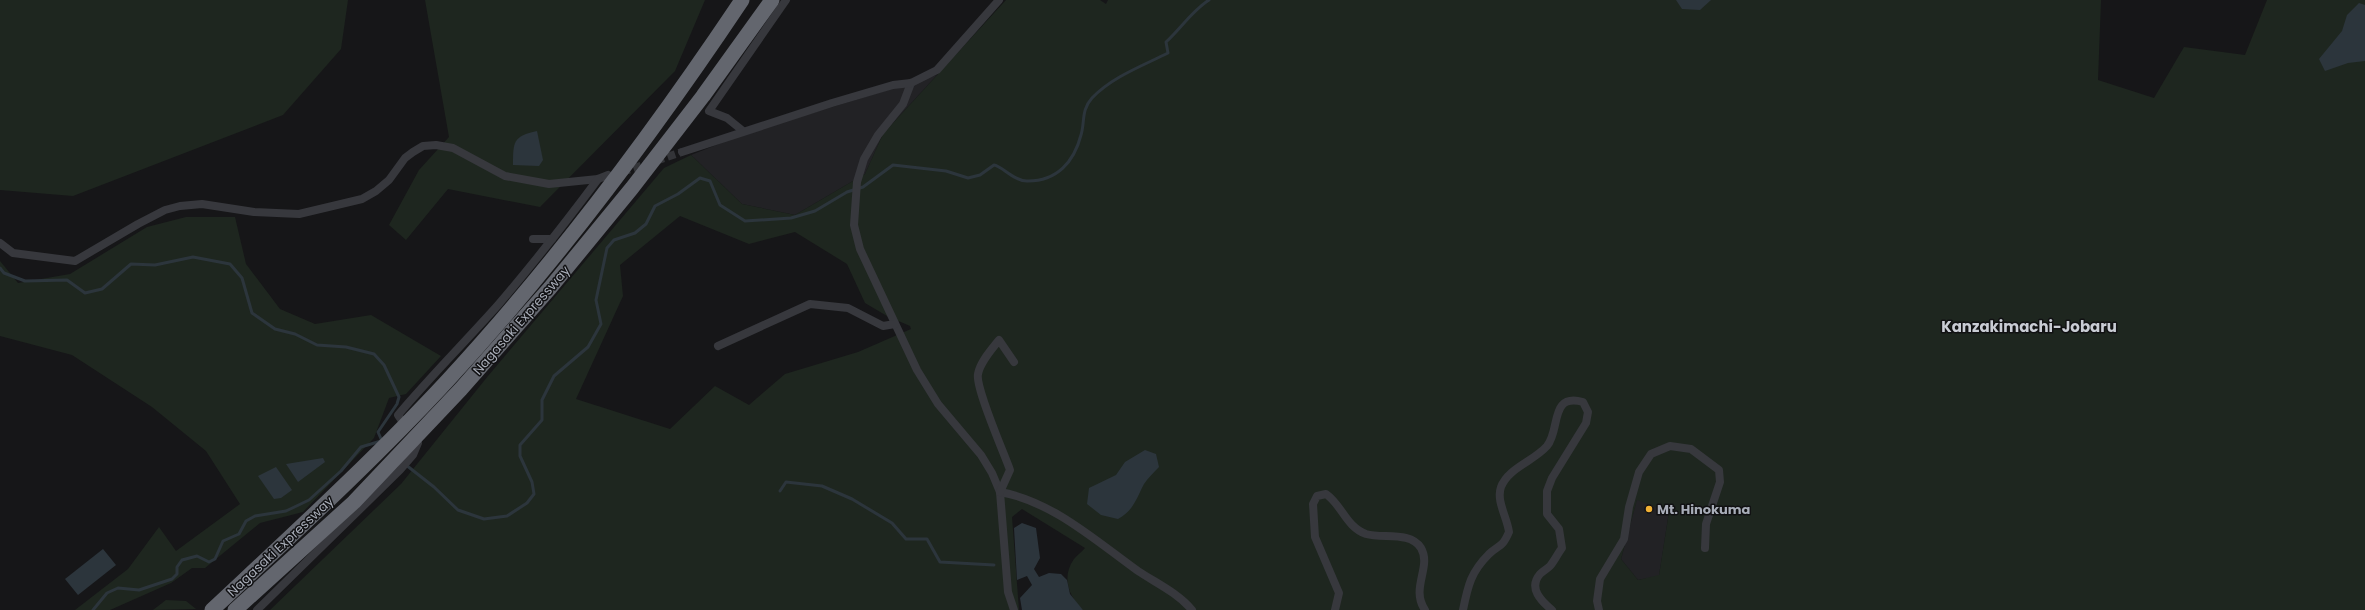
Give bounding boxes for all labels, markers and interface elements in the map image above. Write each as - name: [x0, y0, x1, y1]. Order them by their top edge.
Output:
- street label: Nagasaki Expressway: [468, 261, 575, 379]
- district label: Kanzakimachi-Jobaru: [1941, 316, 2117, 337]
- street label: Nagasaki Expressway: [223, 491, 338, 601]
- place label: Mt. Hinokuma: [1657, 500, 1751, 519]
- marker: Mt. Hinokuma: [1644, 504, 1654, 514]

